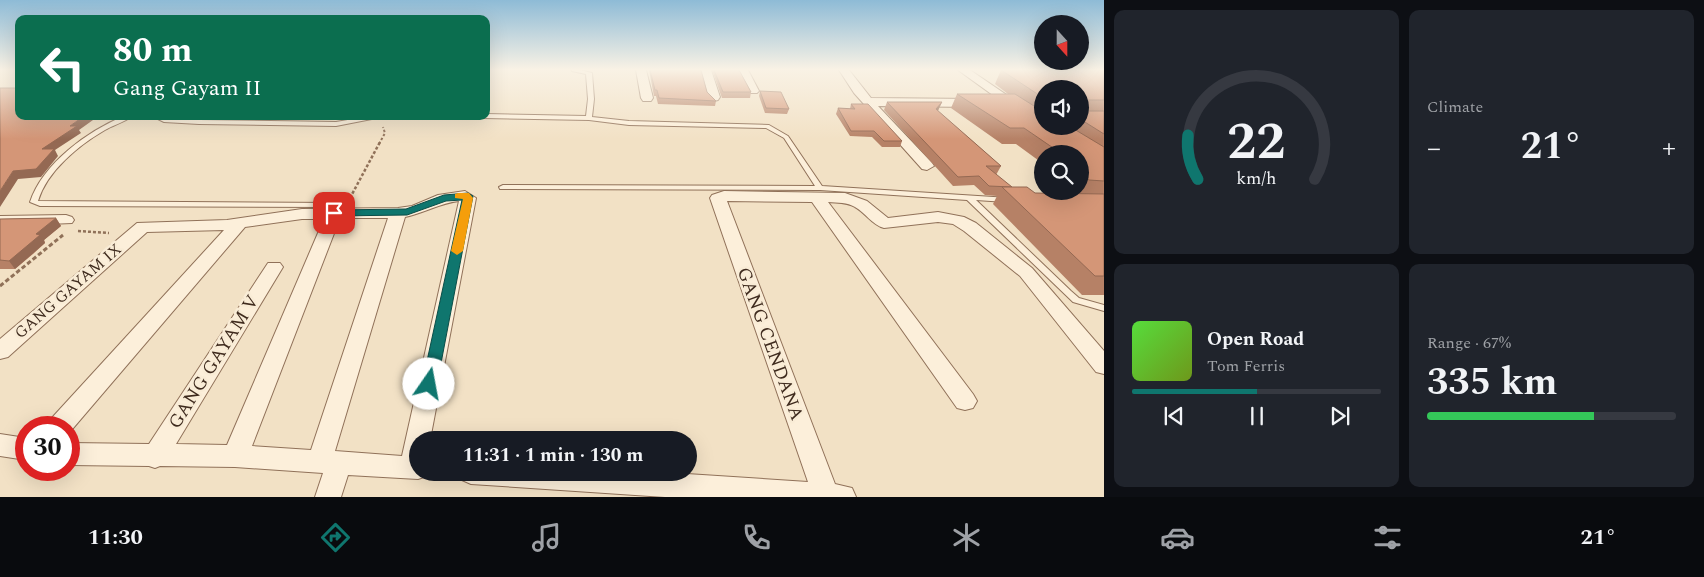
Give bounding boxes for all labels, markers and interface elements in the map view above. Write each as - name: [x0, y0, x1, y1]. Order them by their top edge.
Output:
- north arrow: [1034, 15, 1089, 70]
- map controls: [1034, 15, 1089, 200]
- text: 80 m: [113, 24, 193, 77]
- icon: left: [30, 35, 95, 100]
- text: Gang Gayam II: [113, 72, 261, 105]
- button: sound: [1034, 80, 1089, 135]
- text: Climate: [1427, 95, 1483, 119]
- text: 22: [1227, 103, 1286, 182]
- text: 21°: [1521, 118, 1582, 176]
- text: −: [1427, 127, 1441, 170]
- text: +: [1662, 127, 1676, 170]
- button: search: [1034, 145, 1089, 200]
- text: km/h: [1236, 165, 1277, 192]
- pin: [313, 192, 355, 234]
- icon: arrive: [320, 199, 348, 227]
- street label: GANG GAYAM IX: [9, 237, 127, 344]
- street label: GANG CENDANA: [729, 263, 811, 425]
- street label: GANG GAYAM V: [161, 289, 267, 435]
- text: Open Road: [1207, 325, 1304, 354]
- text: Range · 67%: [1427, 331, 1511, 355]
- text: Tom Ferris: [1207, 354, 1285, 378]
- text: 335 km: [1427, 354, 1558, 412]
- position arrow: [402, 357, 454, 409]
- icon: previous: [1160, 402, 1188, 430]
- icon: pause: [1243, 402, 1271, 430]
- icon: next: [1326, 402, 1354, 430]
- speed limit sign: 30: [15, 416, 80, 481]
- text: 11:31 · 1 min · 130 m: [463, 441, 643, 470]
- icon: directions: [318, 520, 353, 555]
- icon: music: [529, 520, 564, 555]
- icon: phone: [739, 520, 774, 555]
- icon: climate: [949, 520, 984, 555]
- icon: car: [1160, 520, 1195, 555]
- icon: filters: [1370, 520, 1405, 555]
- text: 11:30: [88, 521, 143, 554]
- text: 21°: [1581, 521, 1616, 554]

